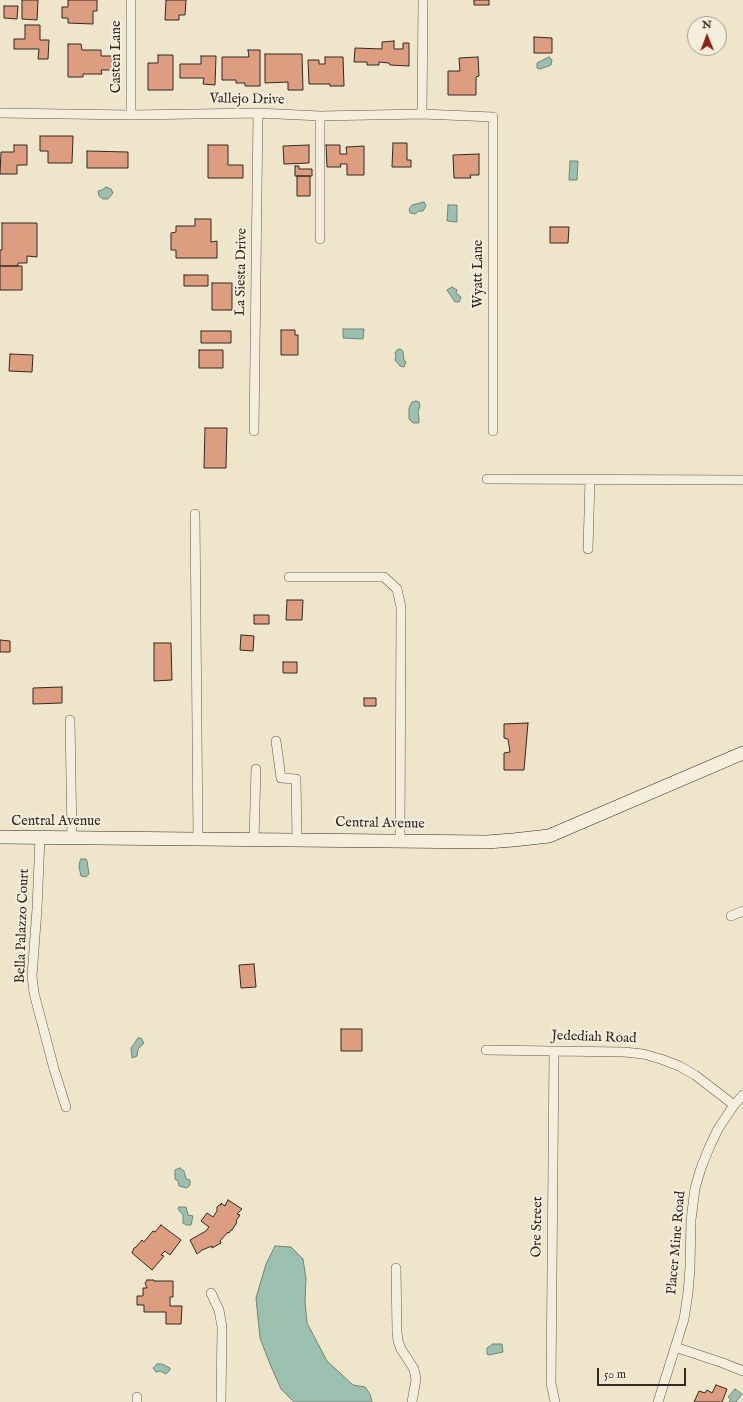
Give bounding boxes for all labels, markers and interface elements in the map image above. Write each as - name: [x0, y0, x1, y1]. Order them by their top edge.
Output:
- north arrow: [687, 16, 727, 56]
- text: N: [702, 18, 712, 32]
- street label: Casten Lane: [109, 21, 125, 93]
- street label: Vallejo Drive: [209, 91, 285, 109]
- street label: La Siesta Drive: [233, 228, 251, 316]
- street label: Wyatt Lane: [471, 240, 487, 308]
- street label: Central Avenue: [11, 814, 101, 830]
- street label: Central Avenue: [335, 815, 425, 833]
- street label: Bella Palazzo Court: [13, 868, 33, 984]
- street label: Jedediah Road: [551, 1028, 637, 1048]
- street label: Placer Mine Road: [664, 1190, 690, 1296]
- street label: Ore Street: [529, 1196, 547, 1258]
- scale bar: [599, 1360, 688, 1386]
- text: 50 m: [604, 1367, 626, 1382]

